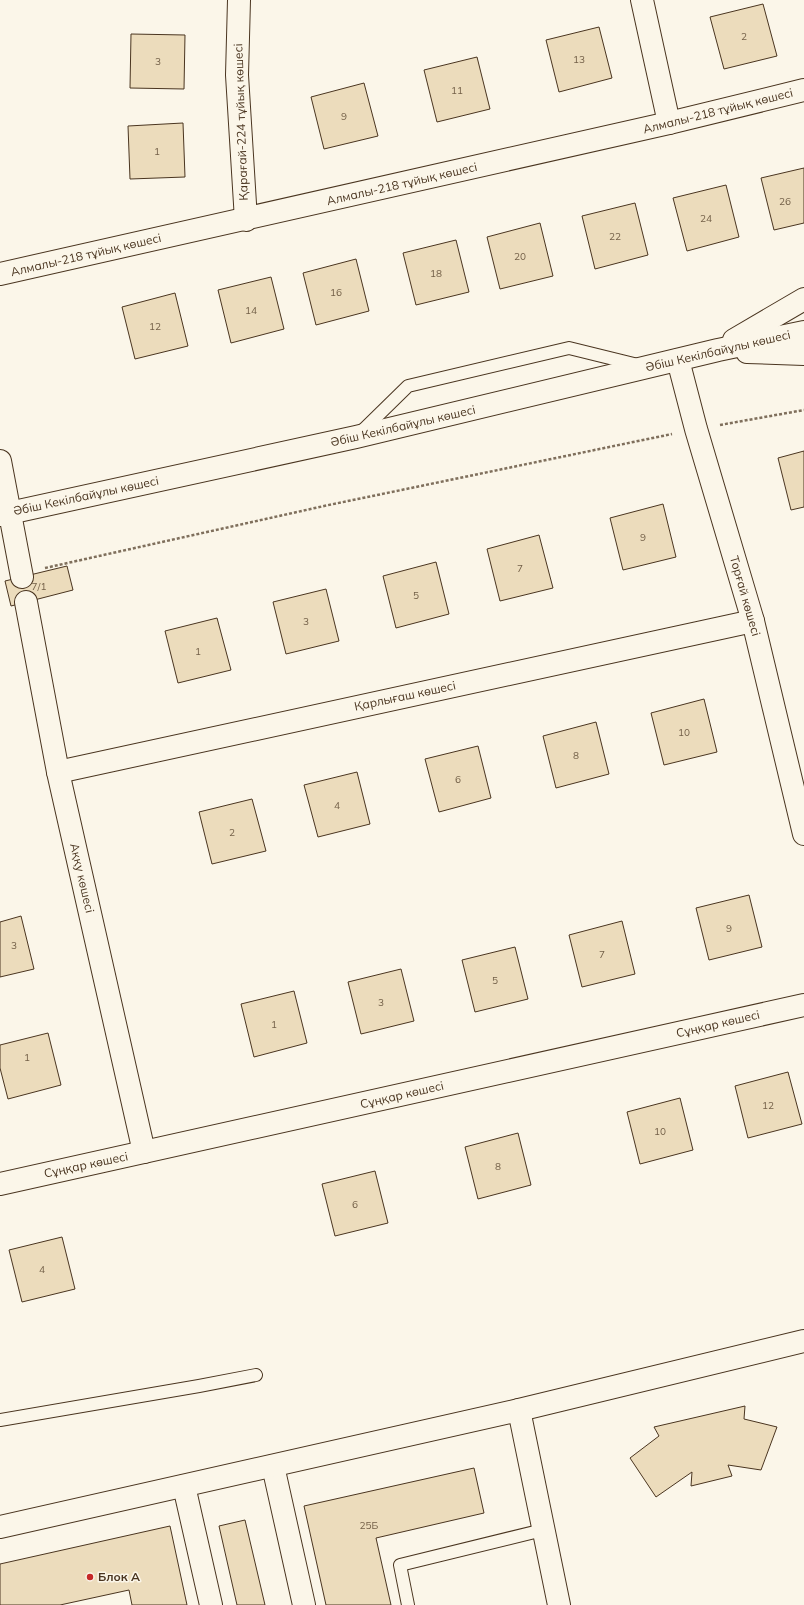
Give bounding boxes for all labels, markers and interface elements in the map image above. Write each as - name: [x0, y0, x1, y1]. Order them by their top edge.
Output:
- house number: 2: [741, 30, 747, 43]
- street label: Қарағай-224 тұйық көшесі: [230, 43, 251, 201]
- house number: 13: [573, 53, 585, 66]
- house number: 3: [155, 55, 161, 68]
- house number: 11: [451, 84, 463, 97]
- street label: Алмалы-218 тұйық көшесі: [641, 85, 794, 136]
- house number: 9: [341, 110, 347, 123]
- house number: 1: [154, 145, 160, 158]
- street label: Алмалы-218 тұйық көшесі: [325, 159, 479, 208]
- house number: 26: [779, 195, 791, 208]
- house number: 24: [700, 212, 712, 225]
- street label: Алмалы-218 тұйық көшесі: [9, 230, 163, 279]
- house number: 22: [609, 230, 621, 243]
- house number: 20: [514, 250, 526, 263]
- house number: 18: [430, 267, 442, 280]
- house number: 16: [330, 286, 342, 299]
- house number: 14: [245, 304, 257, 317]
- house number: 12: [149, 320, 161, 333]
- street label: Әбіш Кекілбайұлы көшесі: [644, 327, 792, 375]
- street label: Әбіш Кекілбайұлы көшесі: [329, 402, 477, 450]
- street label: Әбіш Кекілбайұлы көшесі: [12, 473, 160, 518]
- house number: 9: [640, 531, 646, 544]
- street label: Торғай көшесі: [727, 554, 764, 638]
- house number: 7: [517, 562, 523, 575]
- house number: 7/1: [32, 580, 46, 593]
- house number: 5: [413, 589, 419, 602]
- house number: 3: [303, 615, 309, 628]
- house number: 1: [195, 645, 201, 658]
- street label: Қарлығаш көшесі: [353, 677, 457, 714]
- house number: 10: [678, 726, 690, 739]
- house number: 8: [573, 749, 579, 762]
- house number: 6: [455, 773, 461, 786]
- house number: 4: [334, 799, 340, 812]
- house number: 2: [229, 826, 235, 839]
- street label: Аққу көшесі: [67, 841, 98, 914]
- house number: 9: [726, 922, 732, 935]
- house number: 3: [11, 939, 17, 952]
- house number: 7: [599, 948, 605, 961]
- house number: 5: [492, 974, 498, 987]
- house number: 3: [378, 996, 384, 1009]
- street label: Сұңқар көшесі: [675, 1007, 761, 1040]
- house number: 1: [271, 1018, 277, 1031]
- house number: 1: [24, 1051, 30, 1064]
- street label: Сұңқар көшесі: [359, 1078, 445, 1111]
- house number: 12: [762, 1099, 774, 1112]
- house number: 10: [654, 1125, 666, 1138]
- street label: Сұңқар көшесі: [43, 1148, 129, 1181]
- house number: 8: [495, 1160, 501, 1173]
- house number: 6: [352, 1198, 358, 1211]
- house number: 4: [39, 1263, 45, 1276]
- house number: 25Б: [360, 1519, 379, 1532]
- place label: Блок А: [98, 1569, 140, 1584]
- marker: Блок А: [85, 1572, 95, 1582]

